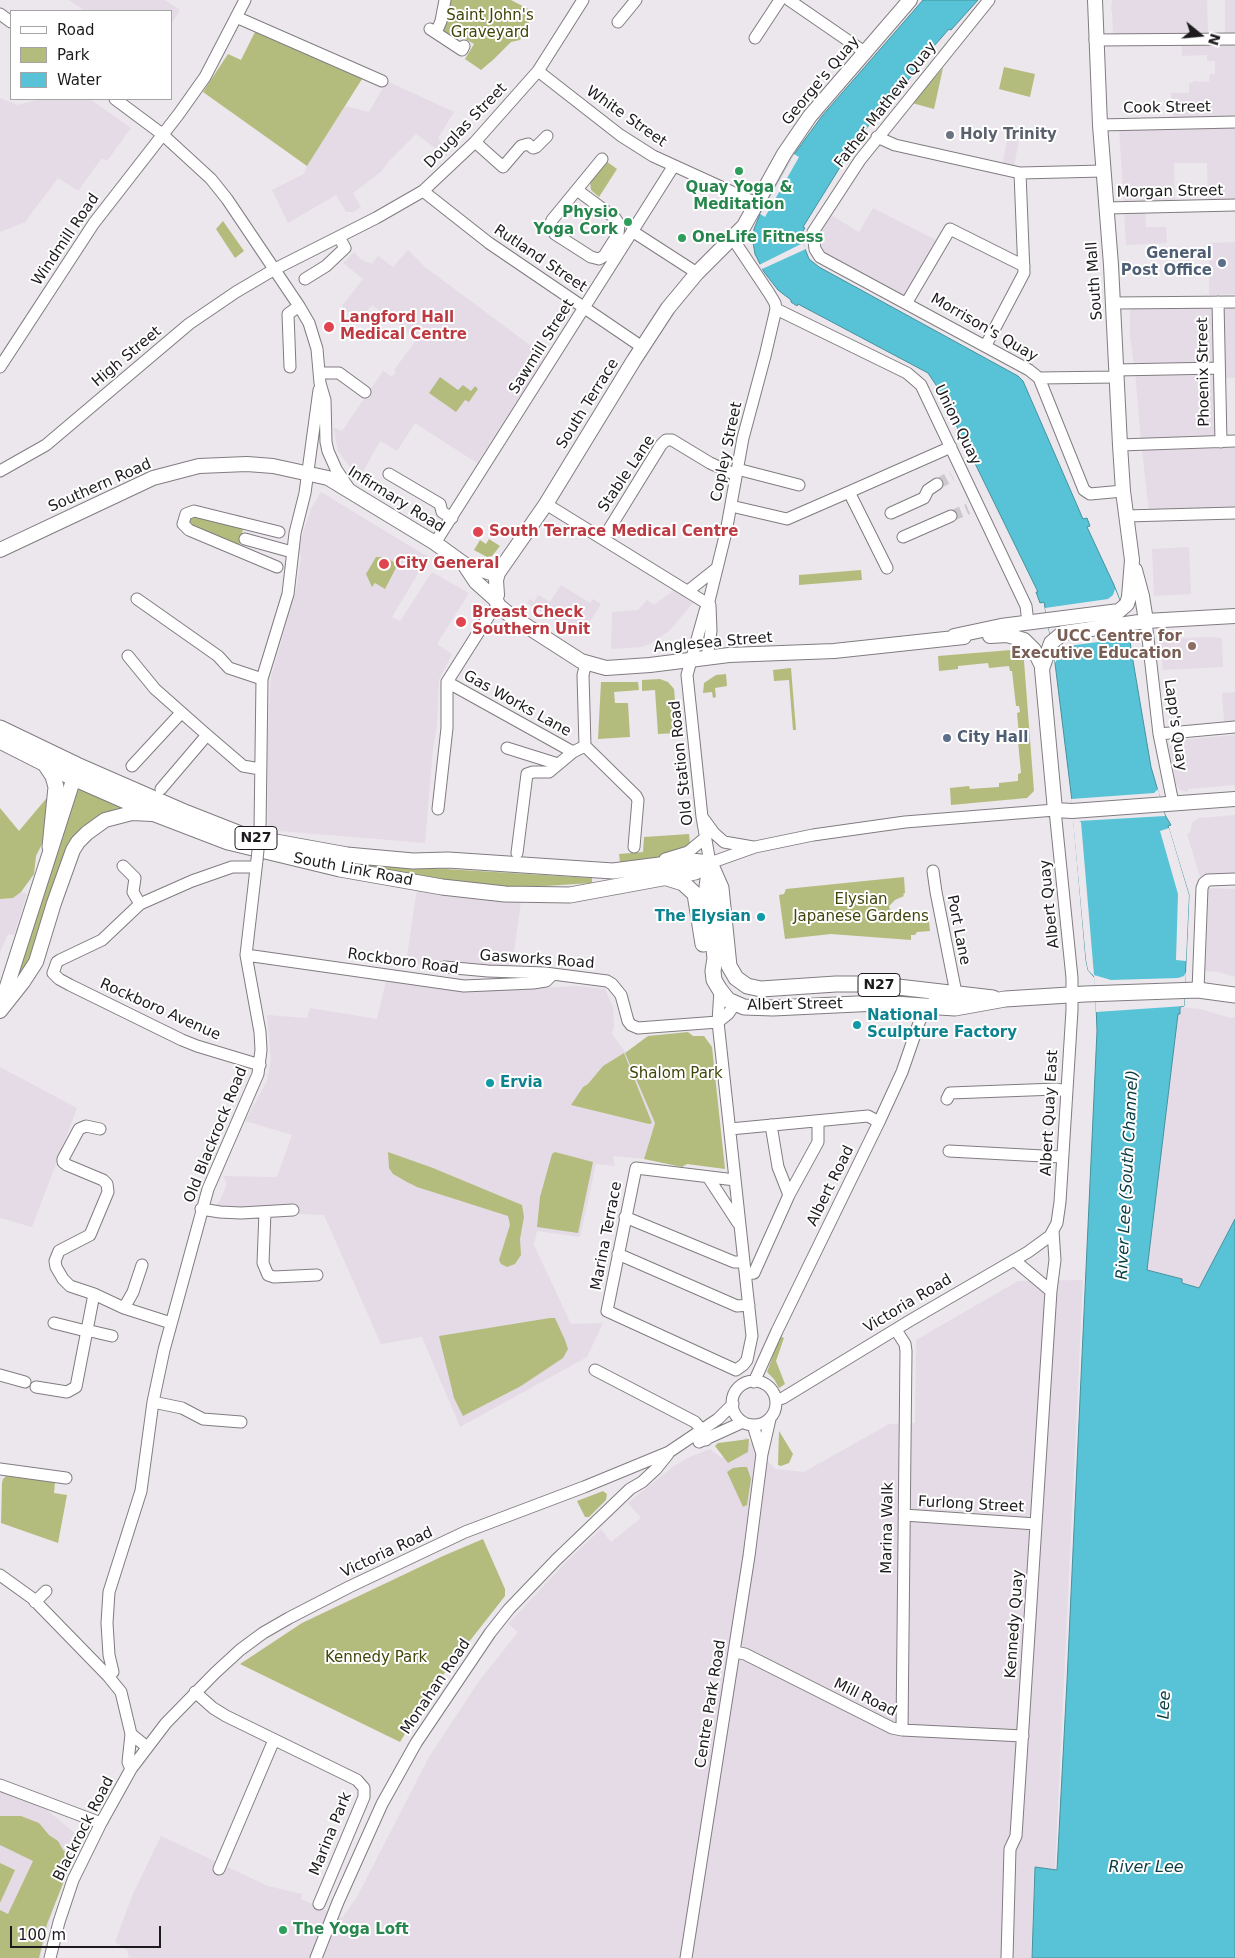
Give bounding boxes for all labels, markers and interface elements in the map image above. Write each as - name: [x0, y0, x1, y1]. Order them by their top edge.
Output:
- park label: Saint John's Graveyard: [446, 7, 534, 42]
- legend: [10, 10, 172, 100]
- north arrow: [1175, 10, 1225, 60]
- text: Road: [57, 21, 95, 39]
- text: N: [1205, 31, 1224, 47]
- street label: George's Quay: [779, 33, 863, 129]
- street label: Father Mathew Quay: [831, 38, 941, 172]
- text: Park: [57, 46, 89, 64]
- text: Water: [57, 71, 101, 89]
- street label: Douglas Street: [421, 80, 511, 172]
- street label: White Street: [582, 83, 670, 151]
- street label: Cook Street: [1123, 98, 1211, 118]
- place label: Holy Trinity: [960, 126, 1057, 144]
- marker: Holy Trinity: [944, 129, 956, 141]
- marker: Quay Yoga & Meditation: [733, 165, 745, 177]
- place label: Quay Yoga & Meditation: [685, 179, 793, 214]
- street label: Morgan Street: [1117, 182, 1223, 202]
- street label: Windmill Road: [29, 191, 103, 289]
- place label: Physio Yoga Cork: [533, 204, 618, 239]
- marker: Physio Yoga Cork: [622, 216, 634, 228]
- street label: Rutland Street: [490, 221, 590, 297]
- place label: OneLife Fitness: [692, 229, 823, 247]
- marker: OneLife Fitness: [676, 232, 688, 244]
- street label: South Mall: [1083, 241, 1107, 321]
- place label: General Post Office: [1121, 245, 1212, 280]
- marker: General Post Office: [1216, 257, 1228, 269]
- street label: Morrison's Quay: [927, 290, 1041, 366]
- street label: Sawmill Street: [506, 296, 578, 398]
- place label: Langford Hall Medical Centre: [340, 309, 467, 344]
- street label: Phoenix Street: [1194, 317, 1214, 427]
- marker: Langford Hall Medical Centre: [322, 320, 336, 334]
- street label: High Street: [89, 323, 165, 391]
- street label: South Terrace: [553, 356, 623, 452]
- street label: Union Quay: [930, 382, 984, 468]
- street label: Copley Street: [708, 400, 746, 504]
- street label: Stable Lane: [595, 432, 659, 516]
- street label: Southern Road: [46, 455, 154, 517]
- street label: Infirmary Road: [344, 463, 448, 537]
- place label: South Terrace Medical Centre: [489, 523, 738, 541]
- marker: South Terrace Medical Centre: [471, 525, 485, 539]
- place label: City General: [395, 555, 499, 573]
- marker: City General: [377, 557, 391, 571]
- place label: Breast Check Southern Unit: [472, 604, 590, 639]
- marker: Breast Check Southern Unit: [454, 615, 468, 629]
- place label: UCC Centre for Executive Education: [1011, 628, 1182, 663]
- street label: Anglesea Street: [653, 629, 773, 657]
- marker: UCC Centre for Executive Education: [1186, 640, 1198, 652]
- street label: Gas Works Lane: [460, 667, 574, 741]
- street label: Lapp's Quay: [1160, 678, 1190, 772]
- street label: Old Station Road: [666, 699, 698, 827]
- place label: City Hall: [957, 729, 1028, 747]
- marker: City Hall: [941, 732, 953, 744]
- road number: N27: [235, 826, 277, 850]
- street label: South Link Road: [292, 850, 414, 890]
- street label: Albert Quay: [1036, 859, 1064, 949]
- park label: Elysian Japanese Gardens: [793, 891, 929, 926]
- street label: Port Lane: [942, 894, 974, 966]
- place label: The Elysian: [655, 908, 751, 926]
- marker: The Elysian: [755, 911, 767, 923]
- street label: Rockboro Road: [346, 945, 460, 979]
- street label: Gasworks Road: [479, 947, 595, 973]
- road number: N27: [858, 974, 900, 996]
- street label: Rockboro Avenue: [97, 975, 223, 1045]
- street label: Albert Street: [747, 995, 843, 1015]
- place label: National Sculpture Factory: [867, 1007, 1017, 1042]
- marker: National Sculpture Factory: [851, 1019, 863, 1031]
- street label: Albert Quay East: [1038, 1049, 1062, 1177]
- street label: Old Blackrock Road: [180, 1064, 252, 1206]
- park label: Shalom Park: [629, 1065, 723, 1083]
- water label: River Lee (South Channel): [1113, 1070, 1143, 1280]
- place label: Ervia: [500, 1074, 543, 1092]
- marker: Ervia: [484, 1077, 496, 1089]
- street label: Albert Road: [804, 1143, 858, 1229]
- street label: Marina Terrace: [588, 1180, 626, 1292]
- street label: Victoria Road: [861, 1271, 955, 1337]
- street label: Marina Walk: [878, 1482, 898, 1574]
- street label: Furlong Street: [918, 1493, 1024, 1517]
- street label: Victoria Road: [338, 1524, 436, 1582]
- street label: Kennedy Quay: [1002, 1569, 1028, 1679]
- street label: Monahan Road: [397, 1636, 475, 1738]
- street label: Centre Park Road: [692, 1639, 730, 1769]
- park label: Kennedy Park: [325, 1649, 427, 1667]
- street label: Mill Road: [831, 1675, 899, 1721]
- water label: Lee: [1155, 1690, 1175, 1720]
- street label: Blackrock Road: [50, 1774, 118, 1884]
- street label: Marina Park: [306, 1790, 356, 1878]
- water label: River Lee: [1108, 1858, 1184, 1878]
- scale bar: [12, 1916, 164, 1948]
- place label: The Yoga Loft: [293, 1921, 409, 1939]
- marker: The Yoga Loft: [277, 1924, 289, 1936]
- text: 100 m: [18, 1926, 66, 1944]

